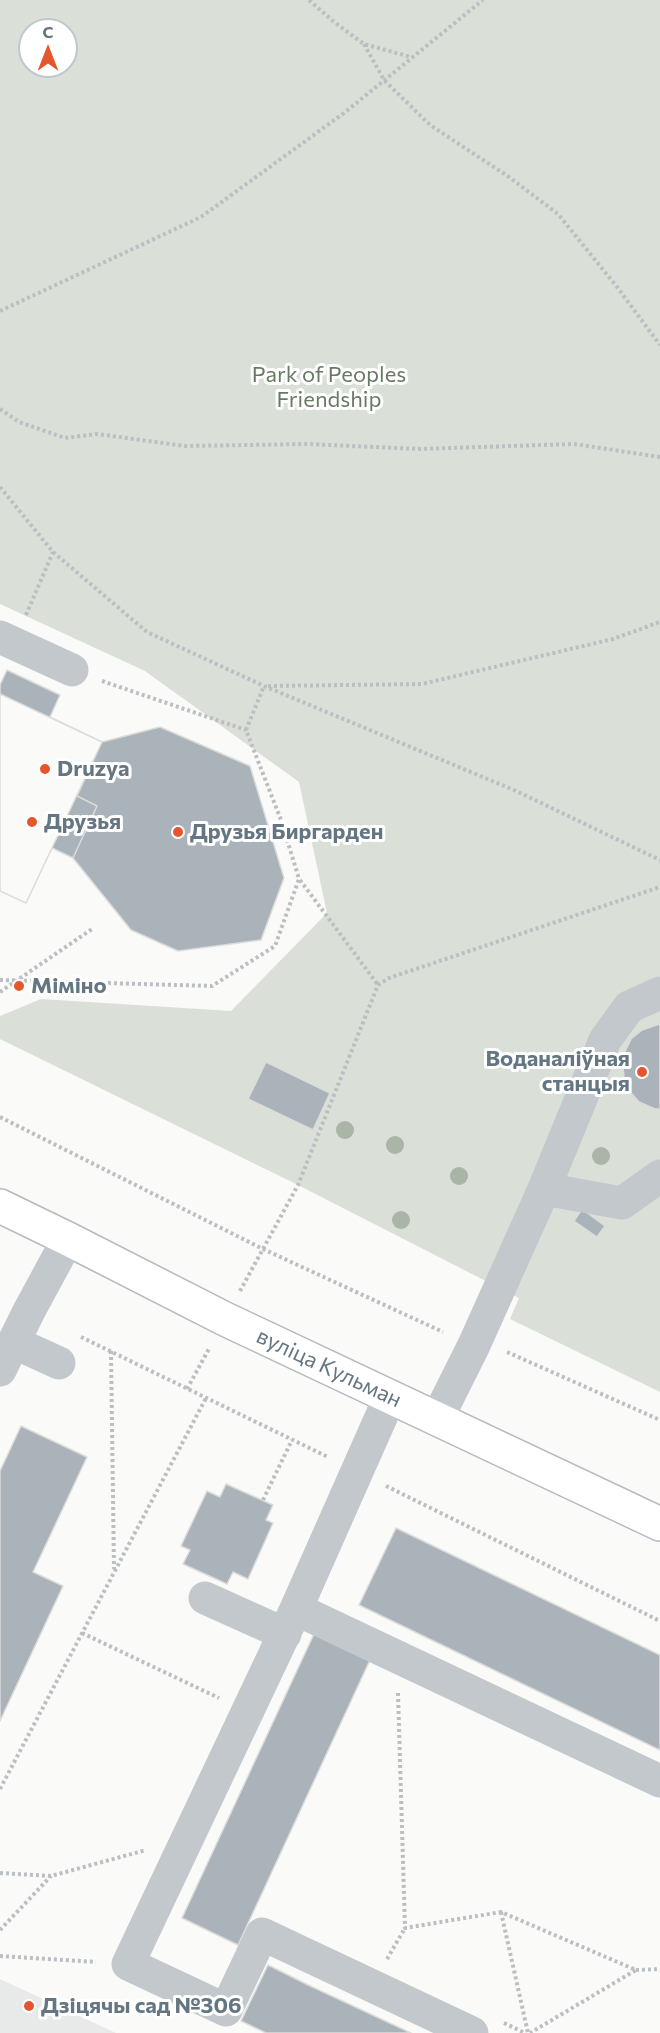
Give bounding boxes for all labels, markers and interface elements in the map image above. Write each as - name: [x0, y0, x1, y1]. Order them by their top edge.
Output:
- north arrow: [18, 18, 78, 78]
- text: С: [43, 22, 53, 41]
- park label: Park of Peoples Friendship: [252, 362, 406, 414]
- place label: Druzya: [57, 756, 130, 782]
- marker: Druzya: [38, 762, 52, 776]
- place label: Друзья: [44, 809, 121, 835]
- marker: Друзья: [25, 815, 39, 829]
- place label: Друзья Биргарден: [190, 819, 383, 845]
- marker: Друзья Биргарден: [171, 825, 185, 839]
- place label: Міміно: [31, 973, 107, 999]
- marker: Міміно: [12, 979, 26, 993]
- place label: Воданаліўная станцыя: [486, 1046, 630, 1098]
- marker: Воданаліўная станцыя: [635, 1065, 649, 1079]
- street label: вуліца Кульман: [252, 1323, 406, 1413]
- place label: Дзіцячы сад №306: [41, 1993, 242, 2019]
- marker: Дзіцячы сад №306: [22, 1999, 36, 2013]

